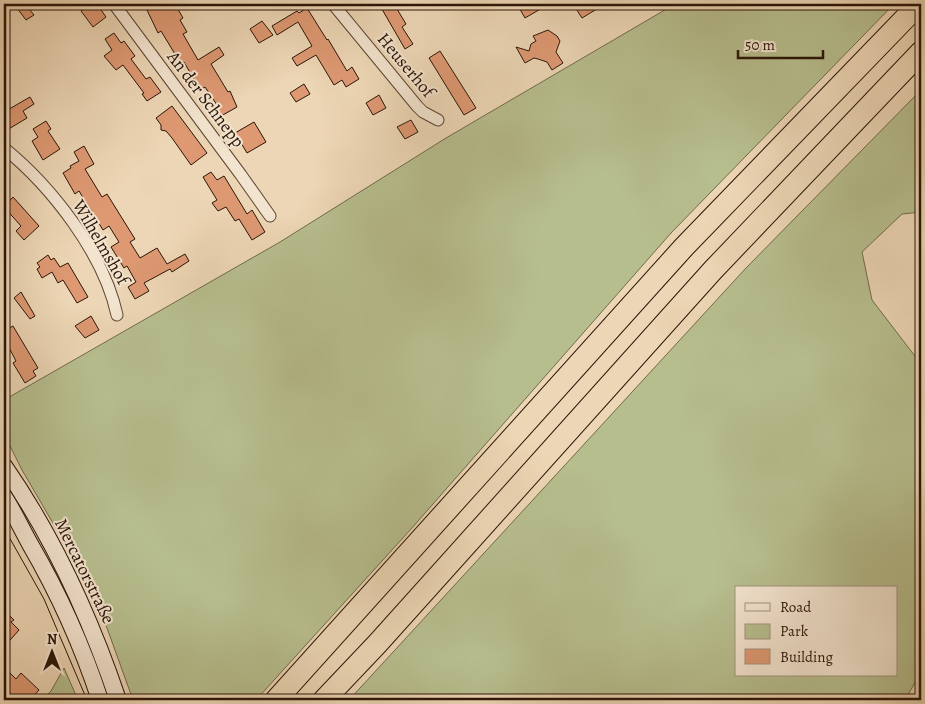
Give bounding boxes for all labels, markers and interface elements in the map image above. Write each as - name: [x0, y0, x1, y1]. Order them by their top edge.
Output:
- street label: Heuserhof: [372, 28, 442, 105]
- scale bar: [738, 28, 822, 60]
- text: 50 m: [745, 35, 775, 55]
- street label: An der Schnepp: [161, 45, 250, 152]
- street label: Wilhelmshof: [67, 194, 136, 291]
- street label: Mercatorstraße: [49, 514, 121, 628]
- legend: [735, 586, 898, 676]
- text: Road: [780, 597, 812, 617]
- text: Park: [780, 621, 809, 641]
- north arrow: [28, 626, 78, 676]
- text: N: [47, 630, 57, 649]
- text: Building: [780, 647, 833, 667]

